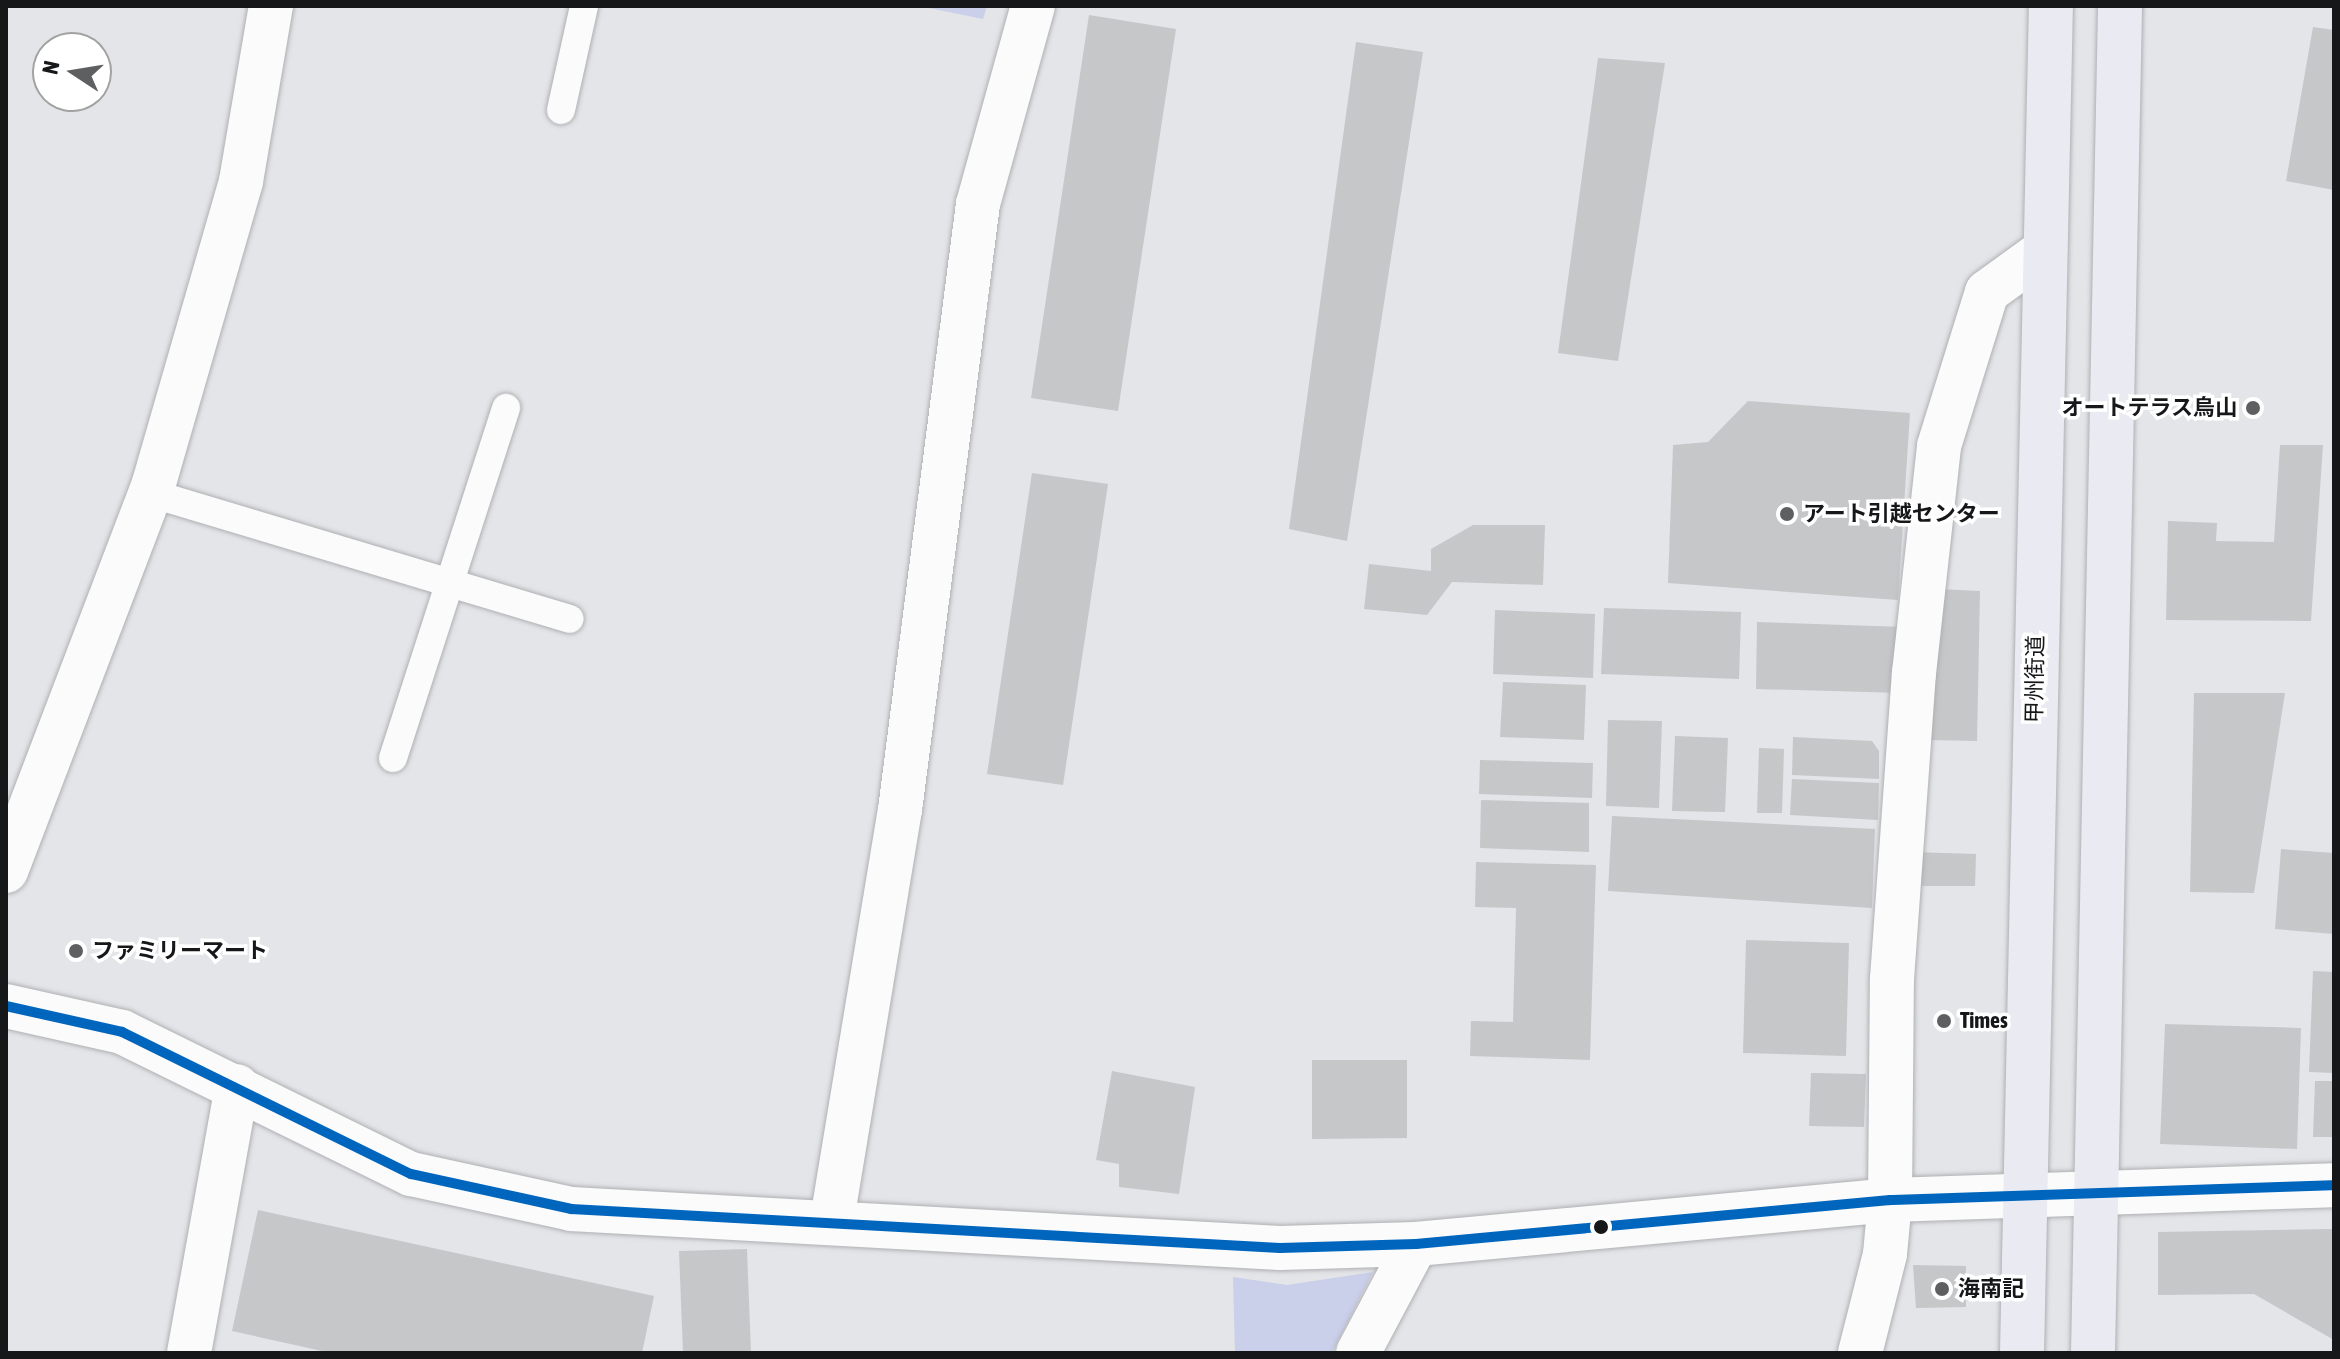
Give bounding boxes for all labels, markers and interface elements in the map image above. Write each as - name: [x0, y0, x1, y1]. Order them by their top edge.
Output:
- north arrow: [32, 32, 112, 112]
- text: N: [36, 58, 65, 76]
- place label: オートテラス烏山: [2061, 395, 2237, 421]
- marker: オートテラス烏山: [2244, 399, 2262, 417]
- place label: アート引越センター: [1803, 501, 2000, 527]
- marker: アート引越センター: [1778, 505, 1796, 523]
- street label: 甲州街道: [2021, 635, 2049, 723]
- place label: ファミリーマート: [92, 938, 268, 964]
- marker: ファミリーマート: [67, 942, 85, 960]
- place label: Times: [1960, 1008, 2008, 1034]
- marker: Times: [1935, 1012, 1953, 1030]
- unlabelled marker: [1593, 1219, 1609, 1235]
- place label: 海南記: [1958, 1276, 2024, 1302]
- marker: 海南記: [1933, 1280, 1951, 1298]

